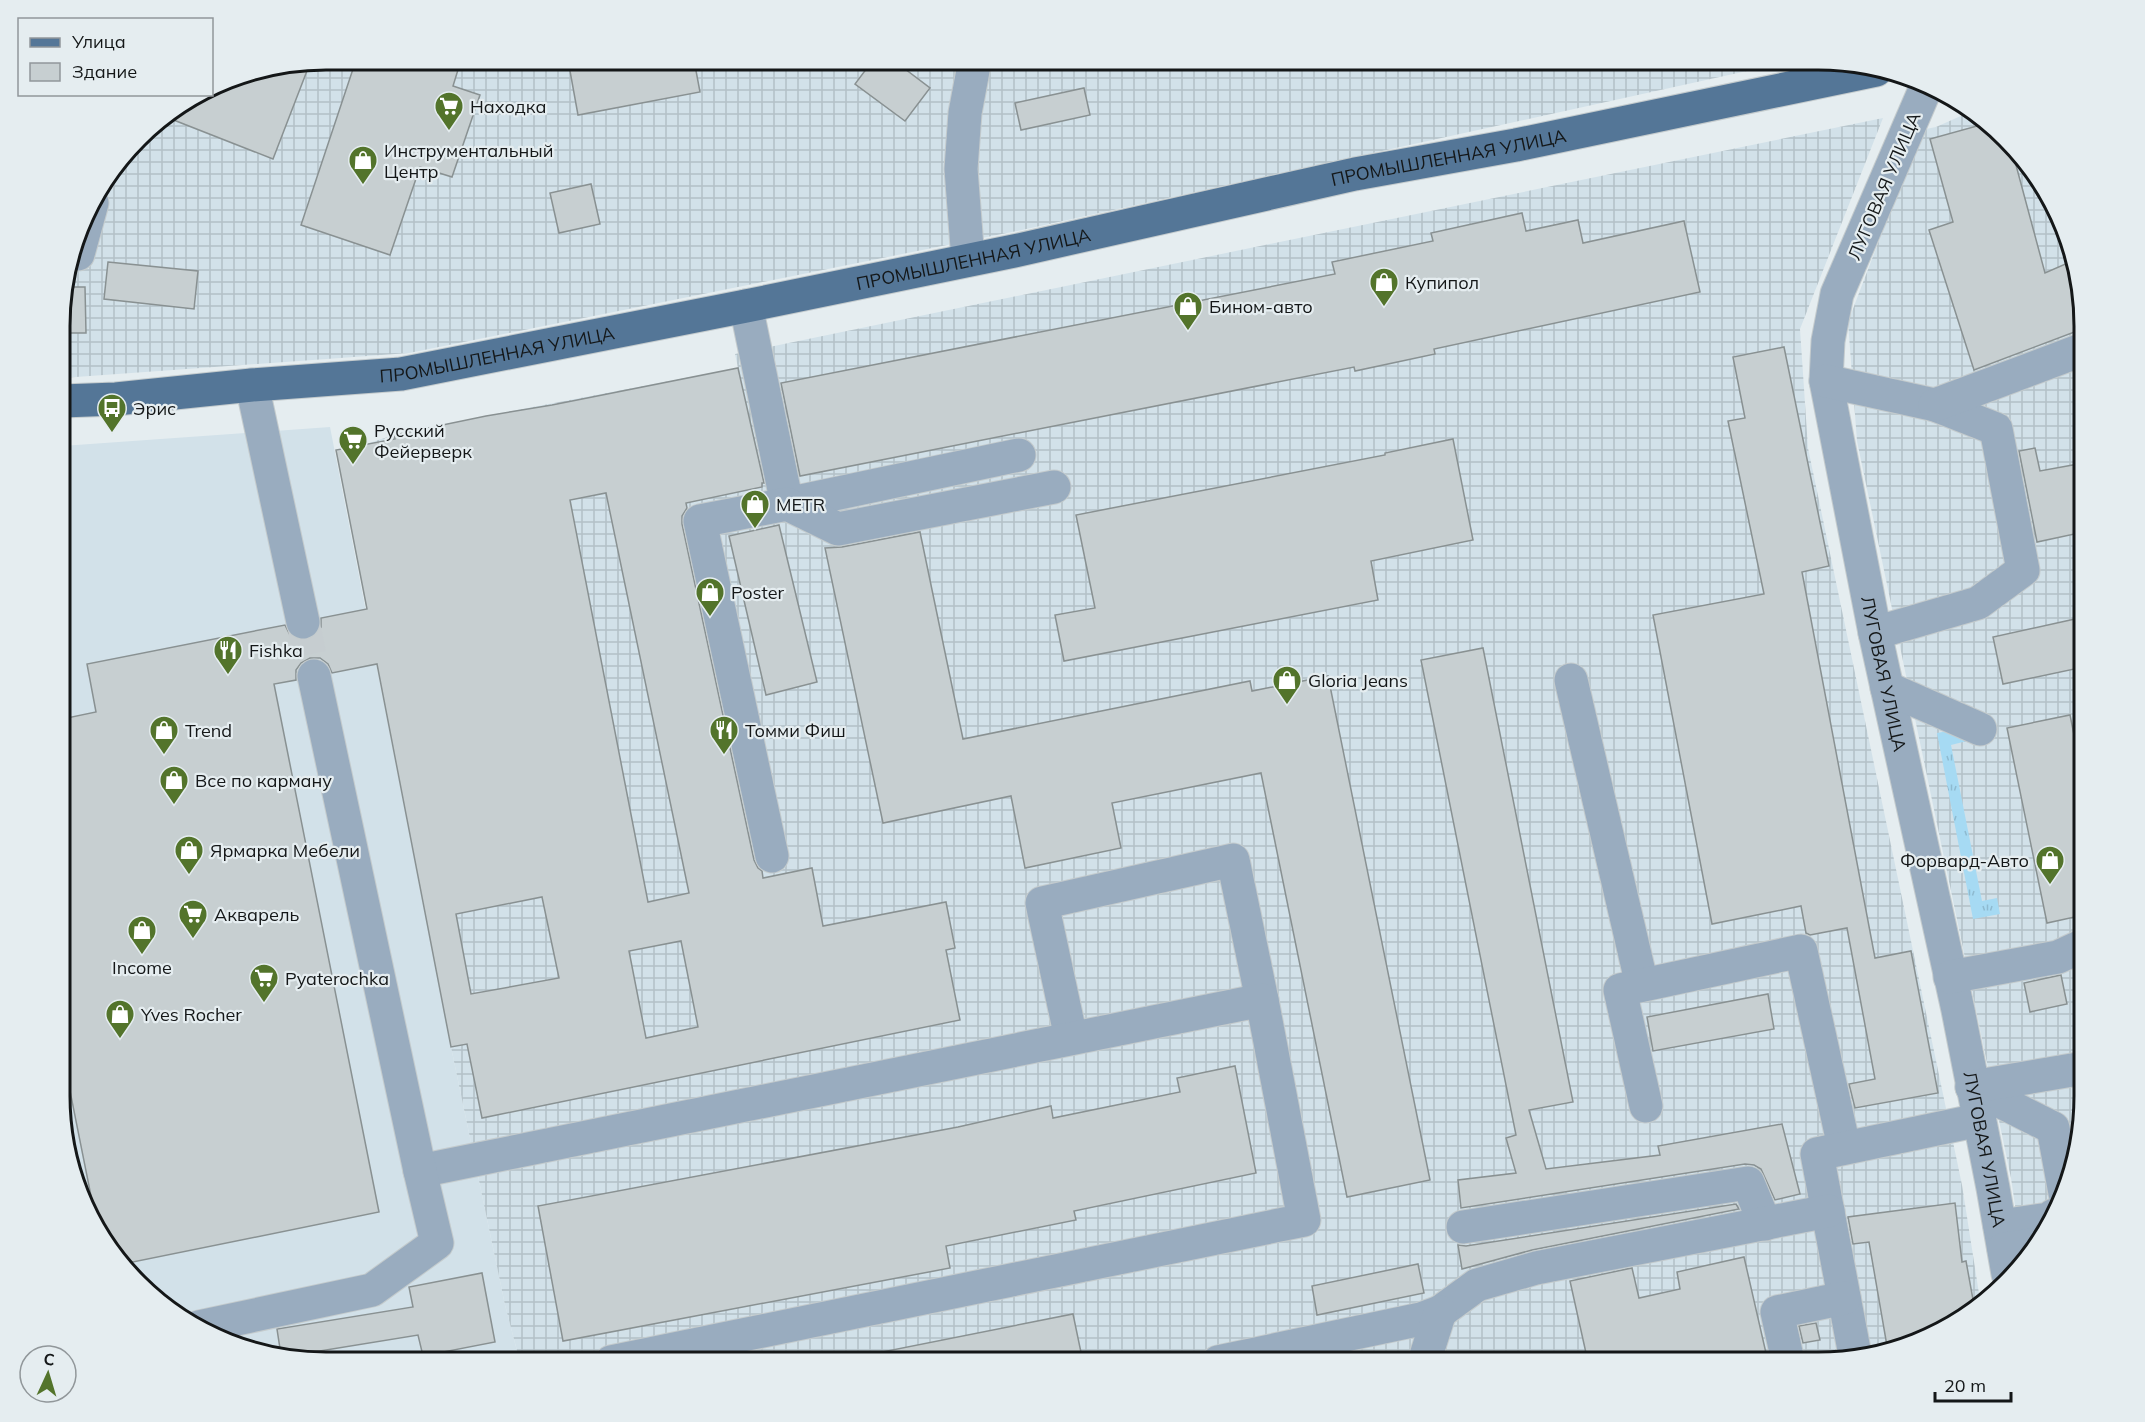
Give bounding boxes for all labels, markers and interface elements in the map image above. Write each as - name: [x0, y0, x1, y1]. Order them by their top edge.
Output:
- legend: [18, 18, 213, 96]
- text: Улица: [71, 30, 126, 53]
- text: Здание: [72, 60, 137, 83]
- supermarket icon: Находка: [433, 90, 465, 132]
- place label: Находка: [470, 95, 546, 118]
- street label: ЛУГОВАЯ УЛИЦА: [1842, 109, 1926, 263]
- street label: ПРОМЫШЛЕННАЯ УЛИЦА: [1329, 123, 1568, 191]
- place label: Инструментальный Центр: [384, 139, 553, 183]
- shop icon: Инструментальный Центр: [347, 144, 379, 186]
- street label: ПРОМЫШЛЕННАЯ УЛИЦА: [854, 223, 1093, 295]
- shop icon: Купипол: [1368, 266, 1400, 308]
- place label: Купипол: [1405, 271, 1479, 294]
- shop icon: Бином-авто: [1172, 290, 1204, 332]
- place label: Бином-авто: [1209, 295, 1313, 318]
- street label: ПРОМЫШЛЕННАЯ УЛИЦА: [379, 321, 616, 387]
- bus stop icon: Эрис: [96, 392, 128, 434]
- place label: Эрис: [133, 397, 176, 420]
- place label: Русский Фейерверк: [374, 419, 472, 463]
- supermarket icon: Русский Фейерверк: [337, 424, 369, 466]
- shop icon: METR: [739, 488, 771, 530]
- place label: METR: [776, 493, 825, 516]
- shop icon: Poster: [694, 576, 726, 618]
- place label: Poster: [731, 581, 784, 604]
- street label: ЛУГОВАЯ УЛИЦА: [1857, 594, 1912, 754]
- restaurant icon: Fishka: [212, 634, 244, 676]
- place label: Fishka: [249, 639, 303, 662]
- shop icon: Gloria Jeans: [1271, 664, 1303, 706]
- place label: Gloria Jeans: [1308, 669, 1408, 692]
- shop icon: Trend: [148, 714, 180, 756]
- restaurant icon: Томми Фиш: [708, 714, 740, 756]
- place label: Trend: [185, 719, 232, 742]
- place label: Томми Фиш: [745, 719, 846, 742]
- shop icon: Все по карману: [158, 764, 190, 806]
- place label: Все по карману: [195, 769, 332, 792]
- shop icon: Ярмарка Мебели: [173, 834, 205, 876]
- place label: Ярмарка Мебели: [210, 839, 360, 862]
- shop icon: Форвард-Авто: [2034, 844, 2066, 886]
- place label: Форвард-Авто: [1900, 849, 2029, 872]
- supermarket icon: Акварель: [177, 898, 209, 940]
- place label: Акварель: [214, 903, 299, 926]
- shop icon: Income: [126, 914, 158, 956]
- place label: Income: [112, 956, 172, 979]
- supermarket icon: Pyaterochka: [248, 962, 280, 1004]
- place label: Pyaterochka: [285, 967, 389, 990]
- shop icon: Yves Rocher: [104, 998, 136, 1040]
- place label: Yves Rocher: [140, 1003, 242, 1026]
- street label: ЛУГОВАЯ УЛИЦА: [1959, 1069, 2011, 1229]
- north arrow: [18, 1344, 78, 1404]
- text: С: [43, 1349, 55, 1369]
- scale bar: [1935, 1365, 2012, 1403]
- text: 20 m: [1944, 1374, 1986, 1397]

